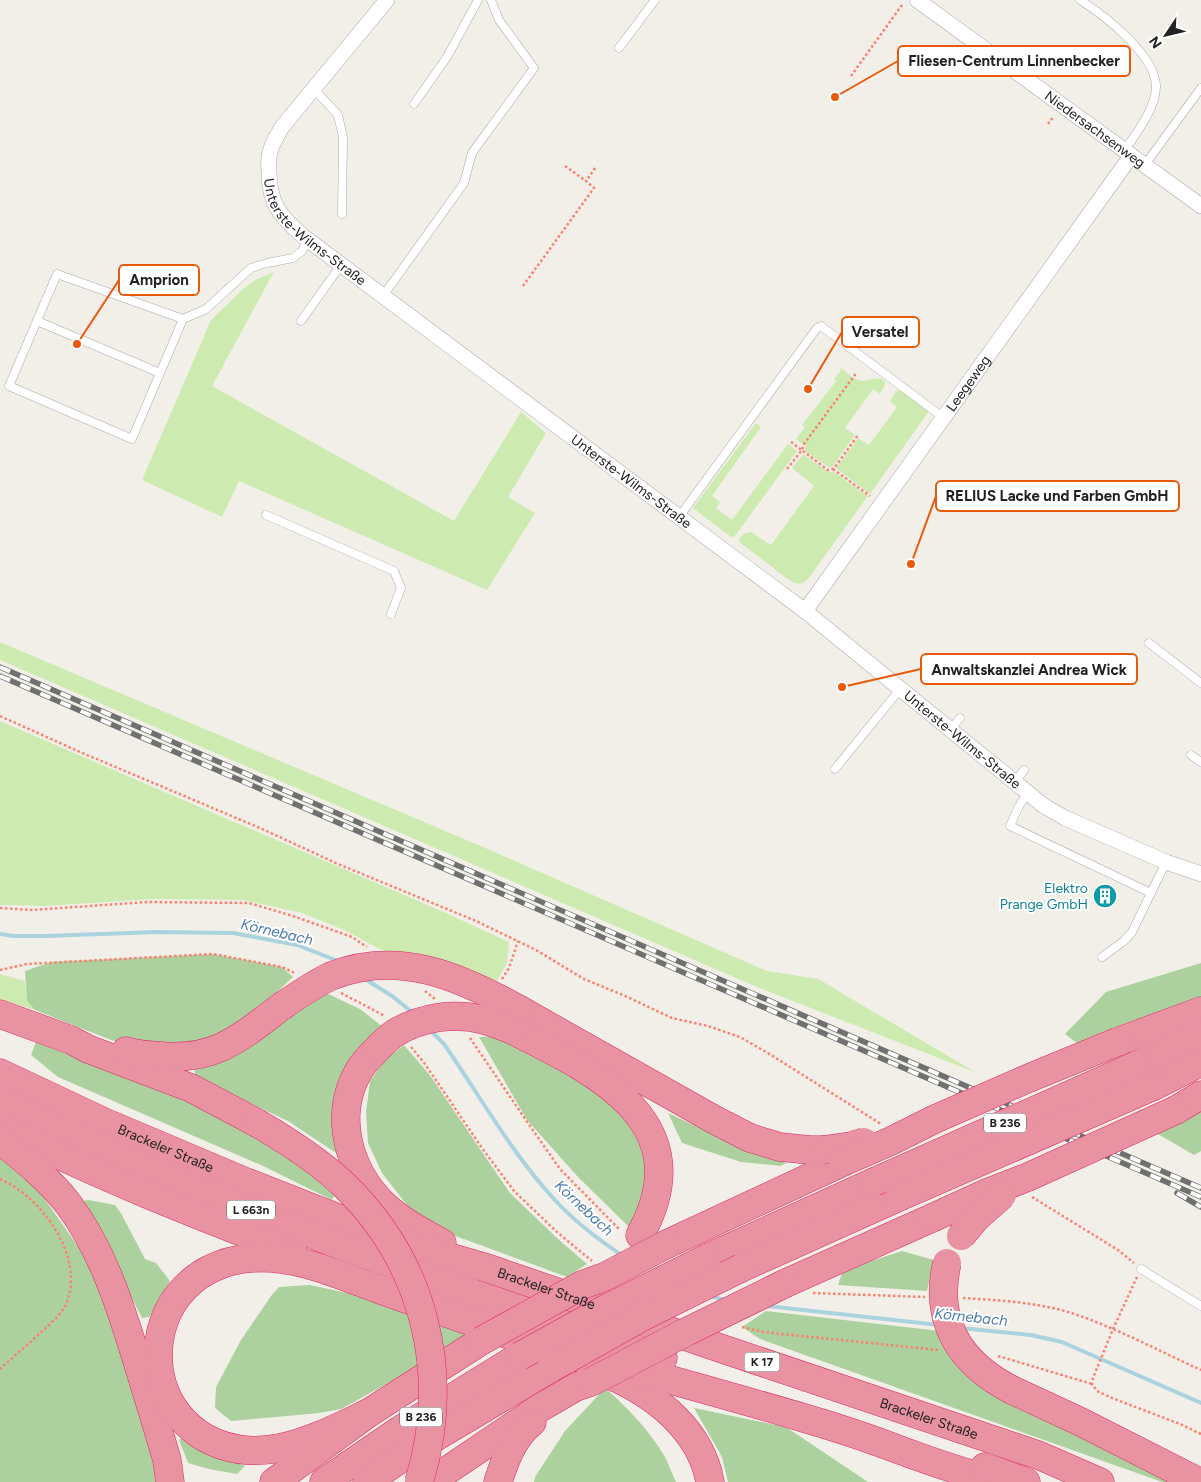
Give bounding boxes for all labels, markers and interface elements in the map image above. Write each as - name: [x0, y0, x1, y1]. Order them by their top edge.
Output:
- north arrow: [1141, 10, 1191, 60]
- text: N: [1146, 33, 1166, 51]
- callout: Fliesen-Centrum Linnenbecker: [898, 46, 1130, 76]
- text: Fliesen-Centrum Linnenbecker: [908, 52, 1120, 70]
- street label: Niedersachsenweg: [1041, 87, 1148, 172]
- street label: Unterste-Wilms-Straße: [260, 177, 369, 290]
- callout: Amprion: [119, 265, 199, 295]
- text: Amprion: [129, 271, 189, 289]
- callout: Versatel: [842, 317, 919, 347]
- text: Versatel: [851, 323, 909, 341]
- street label: Leegeweg: [943, 352, 994, 415]
- street label: Unterste-Wilms-Straße: [567, 431, 695, 532]
- callout: RELIUS Lacke und Farben GmbH: [936, 481, 1179, 511]
- text: RELIUS Lacke und Farben GmbH: [945, 487, 1169, 505]
- callout: Anwaltskanzlei Andrea Wick: [921, 654, 1137, 684]
- text: Anwaltskanzlei Andrea Wick: [931, 661, 1127, 679]
- street label: Unterste-Wilms-Straße: [900, 687, 1024, 793]
- place label: Elektro Prange GmbH: [1000, 880, 1088, 913]
- building icon: Elektro Prange GmbH: [1092, 883, 1118, 909]
- water label: Körnebach: [239, 915, 315, 949]
- road number: B 236: [984, 1114, 1026, 1132]
- street label: Brackeler Straße: [115, 1121, 216, 1176]
- water label: Körnebach: [551, 1176, 617, 1240]
- road number: L 663n: [227, 1200, 275, 1220]
- street label: Brackeler Straße: [495, 1264, 598, 1314]
- water label: Körnebach: [933, 1304, 1009, 1330]
- road number: K 17: [744, 1352, 780, 1371]
- street label: Brackeler Straße: [877, 1394, 980, 1443]
- road number: B 236: [400, 1408, 442, 1426]

